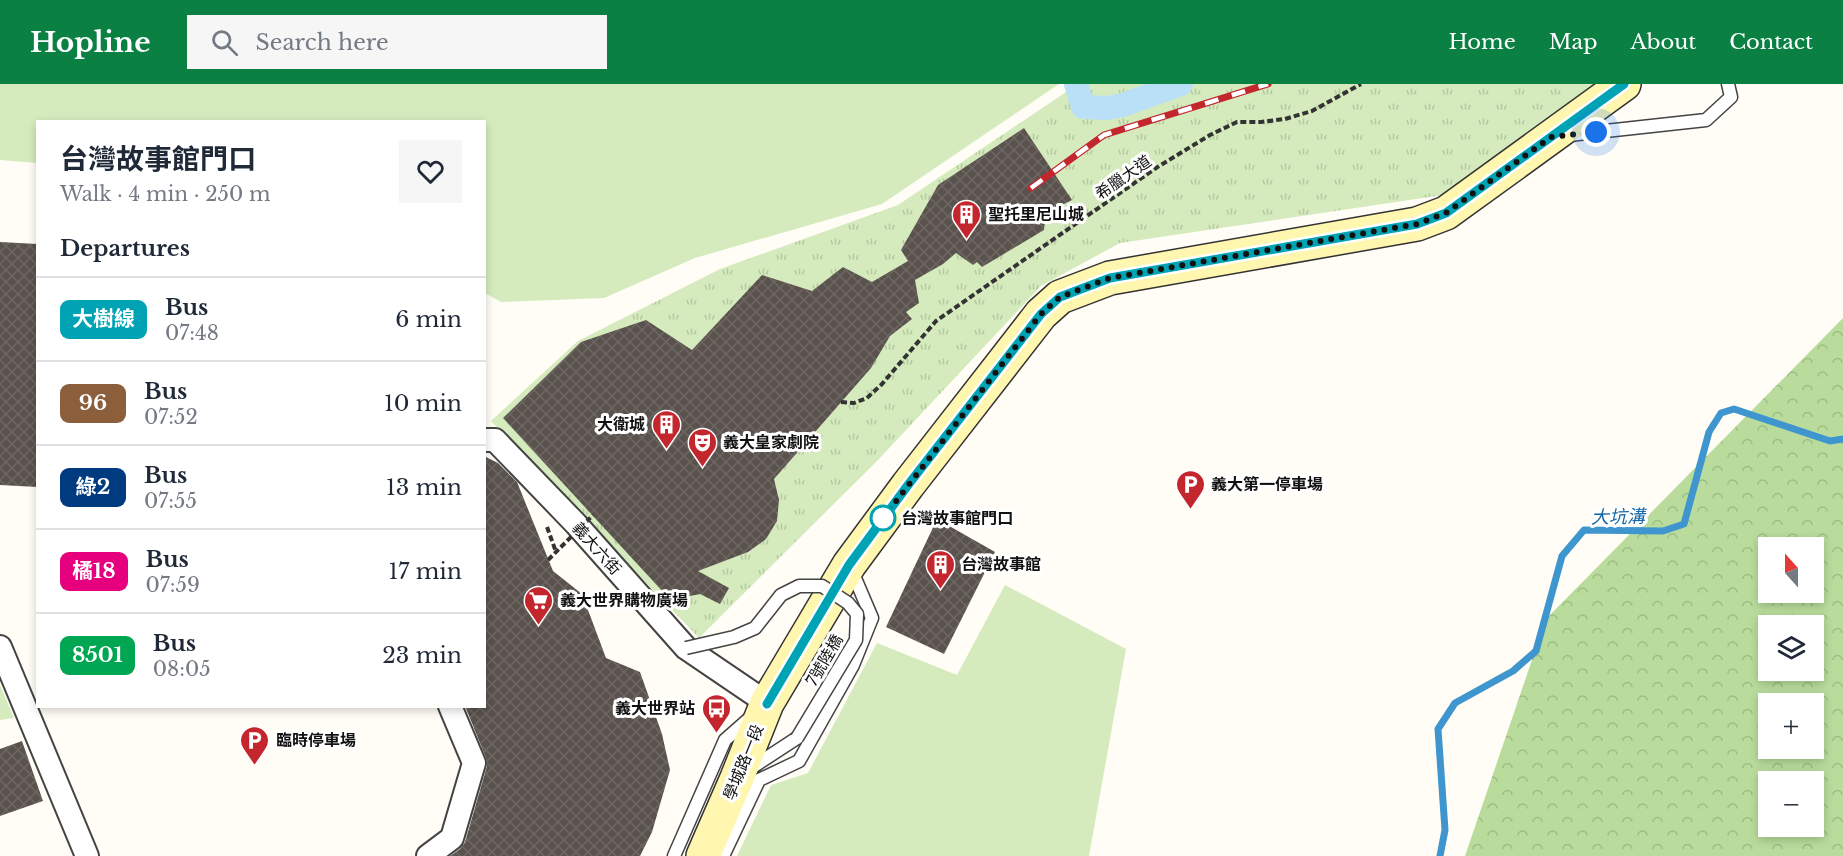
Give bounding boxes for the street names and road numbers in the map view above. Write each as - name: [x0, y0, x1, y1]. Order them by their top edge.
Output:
- street label: 希臘大道: [1091, 150, 1155, 204]
- street label: 義大六街: [568, 518, 626, 578]
- street label: 7號陸橋: [801, 631, 847, 689]
- street label: 學城路一段: [719, 721, 767, 803]

